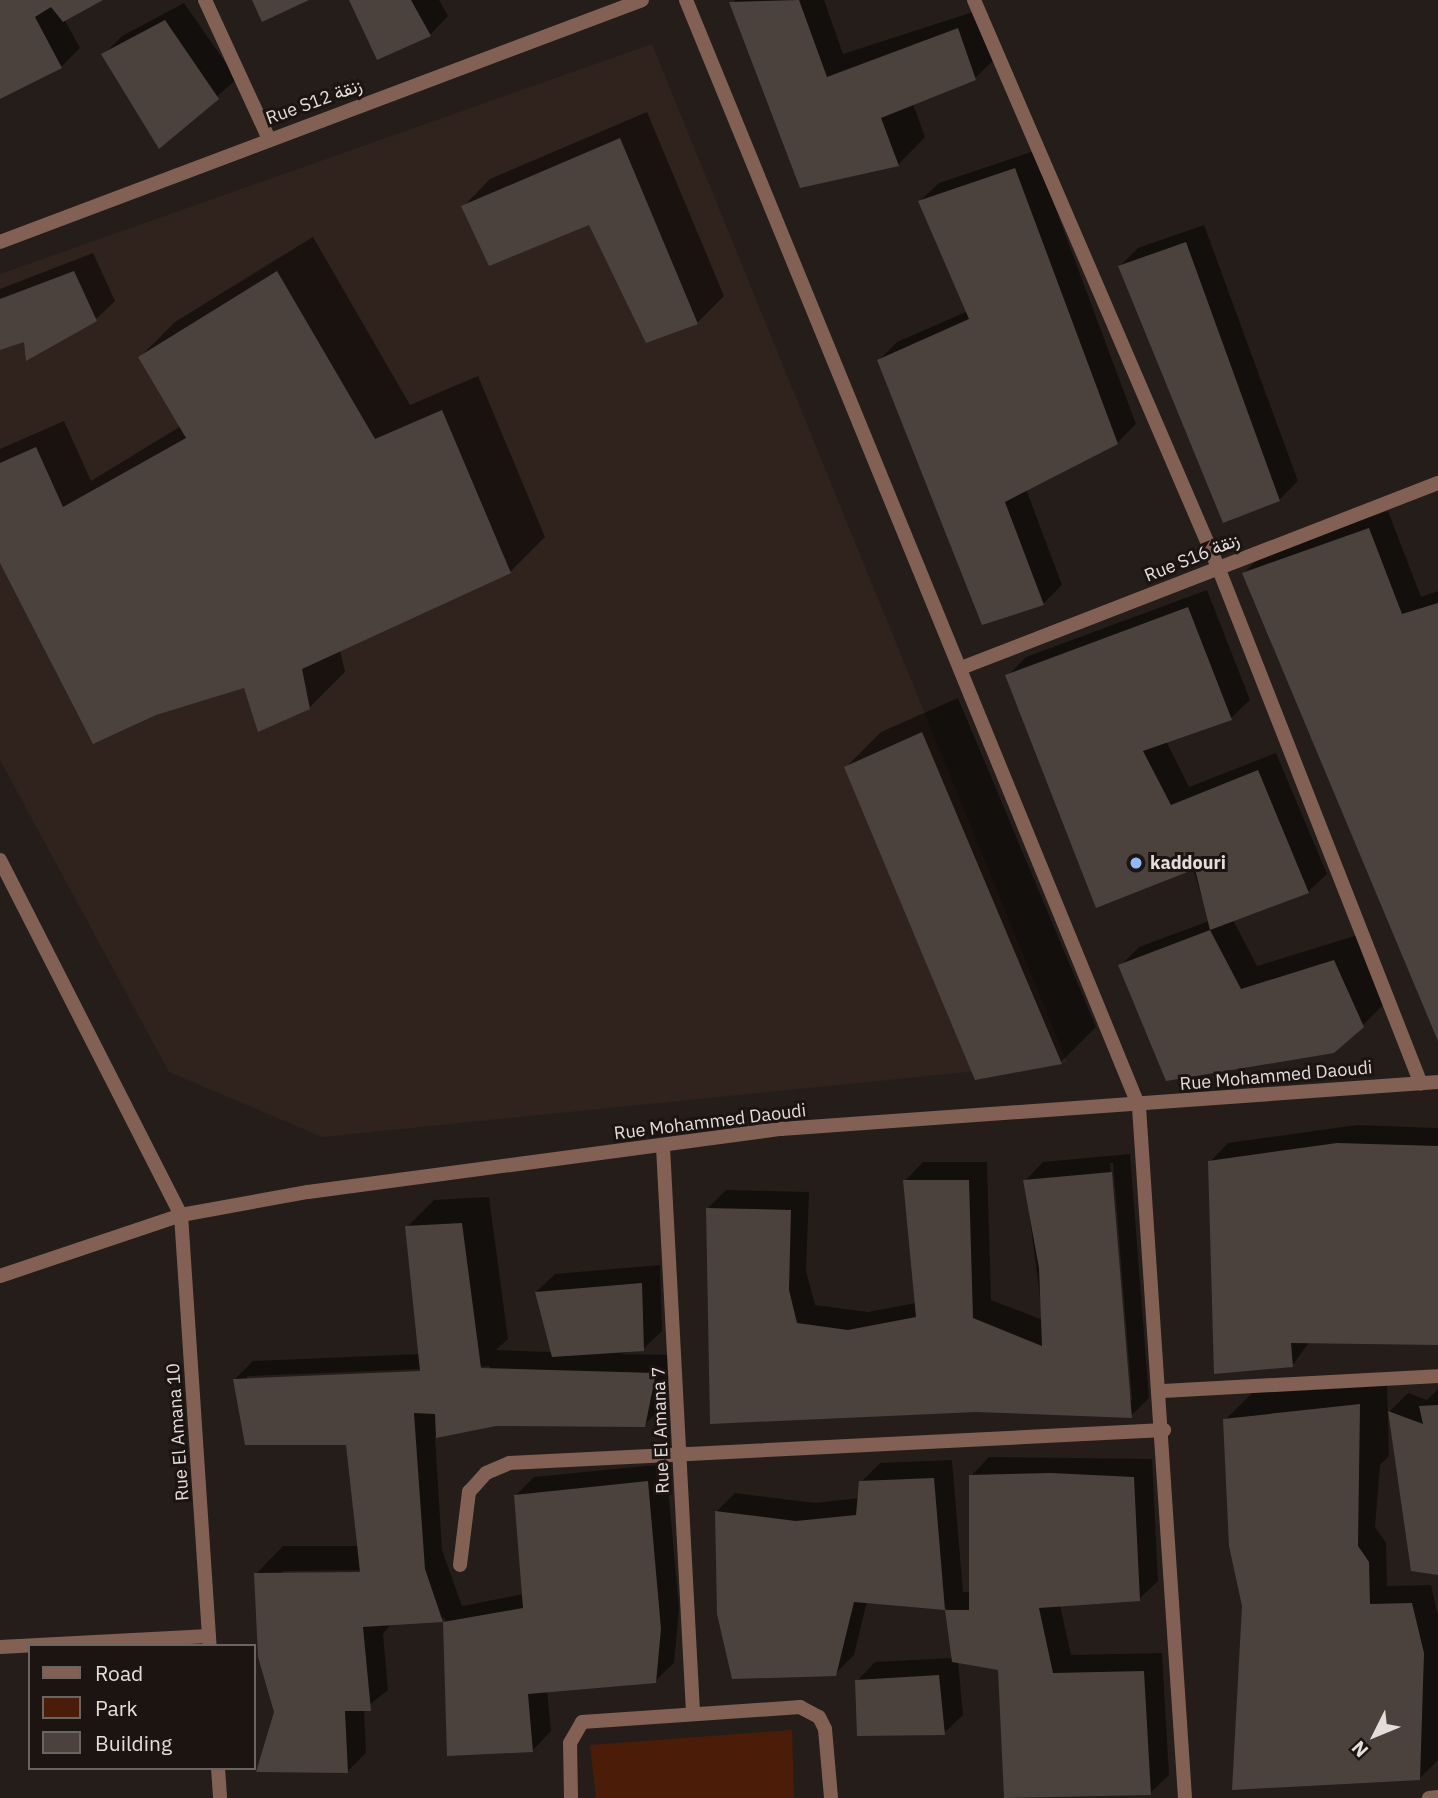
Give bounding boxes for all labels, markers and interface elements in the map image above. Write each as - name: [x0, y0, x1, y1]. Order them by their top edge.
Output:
- street label: Rue S12 زنقة: [263, 75, 365, 129]
- street label: Rue S16 زنقة: [1141, 529, 1243, 587]
- place label: kaddouri: [1150, 852, 1226, 874]
- marker: kaddouri: [1128, 855, 1144, 871]
- street label: Rue Mohammed Daoudi: [1179, 1057, 1373, 1095]
- street label: Rue Mohammed Daoudi: [613, 1099, 807, 1145]
- street label: Rue El Amana 10: [162, 1362, 194, 1502]
- street label: Rue El Amana 7: [648, 1366, 674, 1494]
- legend: [28, 1644, 256, 1770]
- text: Road: [95, 1659, 143, 1687]
- text: Park: [95, 1694, 138, 1722]
- north arrow: [1340, 1700, 1410, 1770]
- text: Building: [95, 1729, 172, 1757]
- text: N: [1346, 1736, 1373, 1763]

